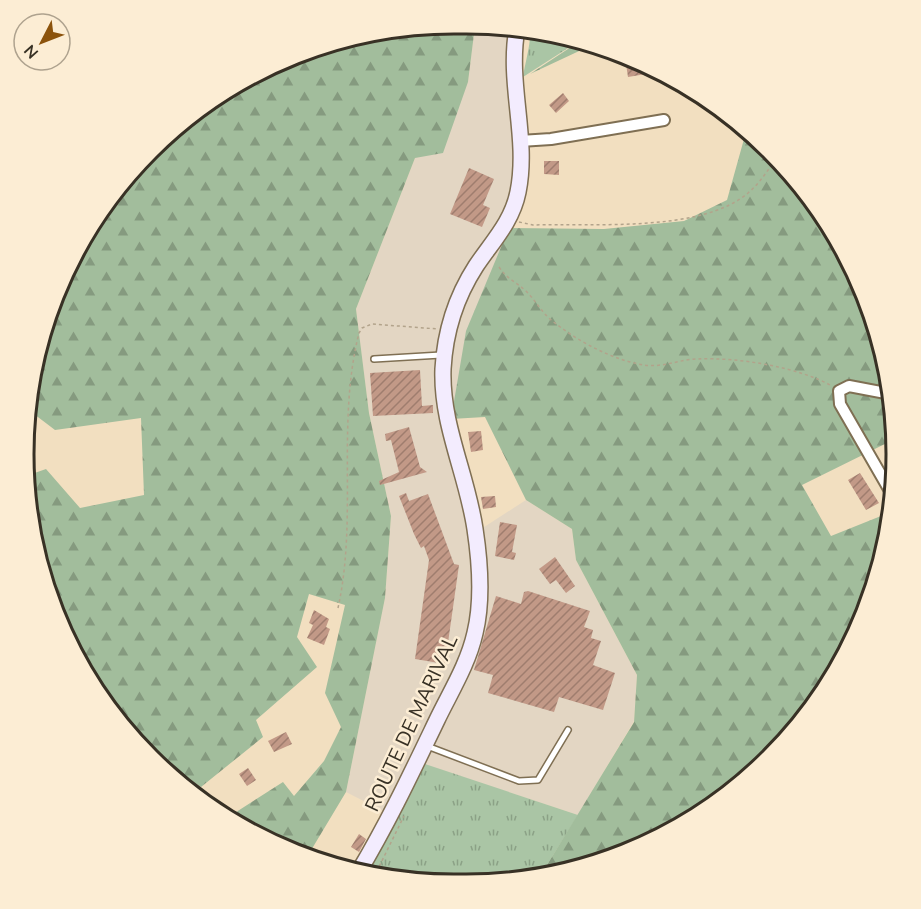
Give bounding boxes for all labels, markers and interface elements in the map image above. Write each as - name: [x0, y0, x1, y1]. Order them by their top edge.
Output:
- north arrow: [12, 12, 72, 72]
- text: N: [19, 40, 44, 63]
- street label: ROUTE DE MARIVAL: [359, 630, 464, 816]

